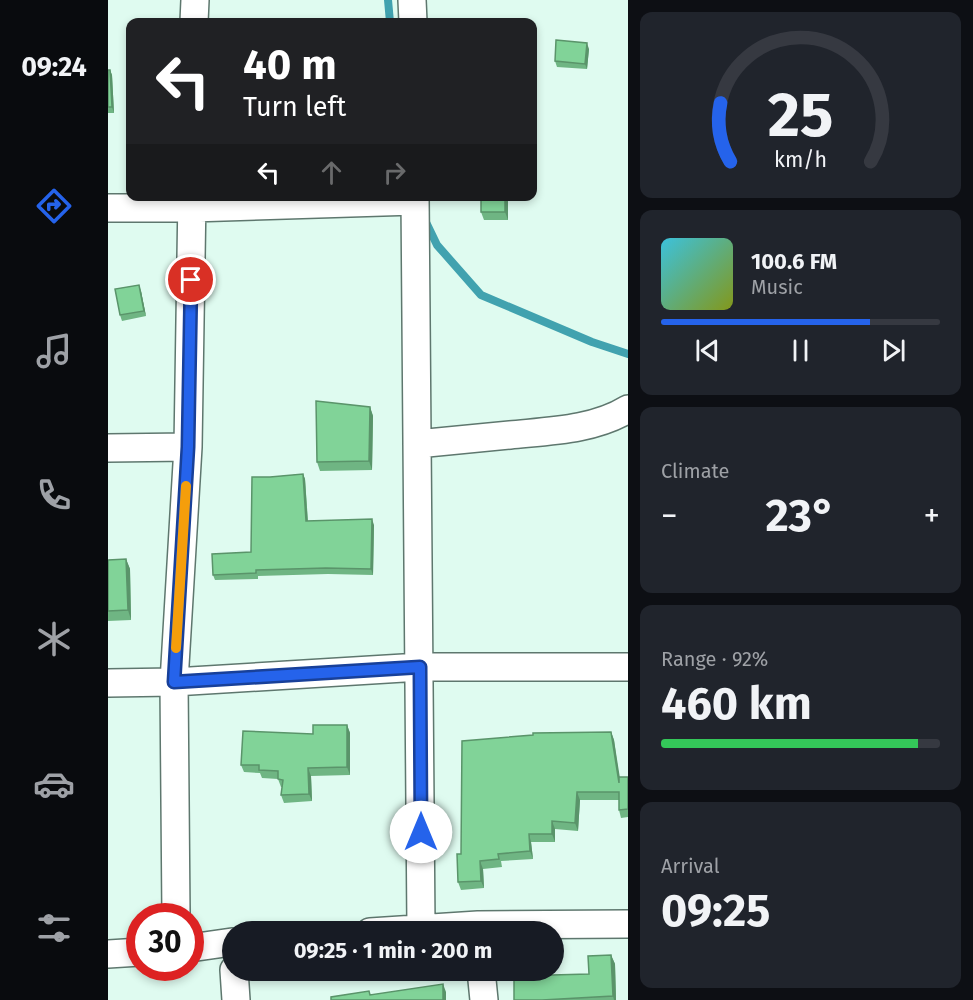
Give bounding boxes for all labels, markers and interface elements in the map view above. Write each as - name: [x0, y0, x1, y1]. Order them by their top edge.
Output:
- text: 40 m: [243, 40, 337, 90]
- icon: left: [144, 42, 222, 120]
- text: 09:24: [21, 51, 87, 83]
- text: 25: [768, 78, 833, 153]
- text: Turn left: [243, 91, 346, 123]
- text: km/h: [774, 147, 827, 173]
- icon: left: [252, 156, 285, 189]
- icon: ahead: [315, 156, 348, 189]
- icon: right: [378, 156, 411, 189]
- icon: directions: [33, 185, 75, 227]
- text: 100.6 FM: [751, 248, 837, 275]
- pin: [165, 254, 216, 305]
- icon: arrive: [174, 263, 207, 296]
- text: Music: [751, 275, 803, 299]
- icon: music: [33, 330, 75, 372]
- icon: previous: [691, 334, 724, 367]
- icon: pause: [784, 334, 817, 367]
- icon: next: [877, 334, 910, 367]
- text: Climate: [661, 459, 729, 483]
- icon: phone: [33, 474, 75, 516]
- text: 23°: [766, 489, 835, 543]
- text: −: [661, 496, 678, 536]
- text: +: [924, 496, 940, 536]
- icon: climate: [33, 618, 75, 660]
- text: Range · 92%: [661, 647, 768, 671]
- text: 460 km: [661, 677, 812, 731]
- icon: car: [33, 763, 75, 805]
- position arrow: [389, 800, 453, 864]
- text: Arrival: [661, 854, 720, 878]
- text: 09:25: [661, 884, 770, 938]
- speed limit sign: 30: [126, 903, 204, 981]
- icon: filters: [33, 907, 75, 949]
- text: 09:25 · 1 min · 200 m: [294, 937, 492, 964]

